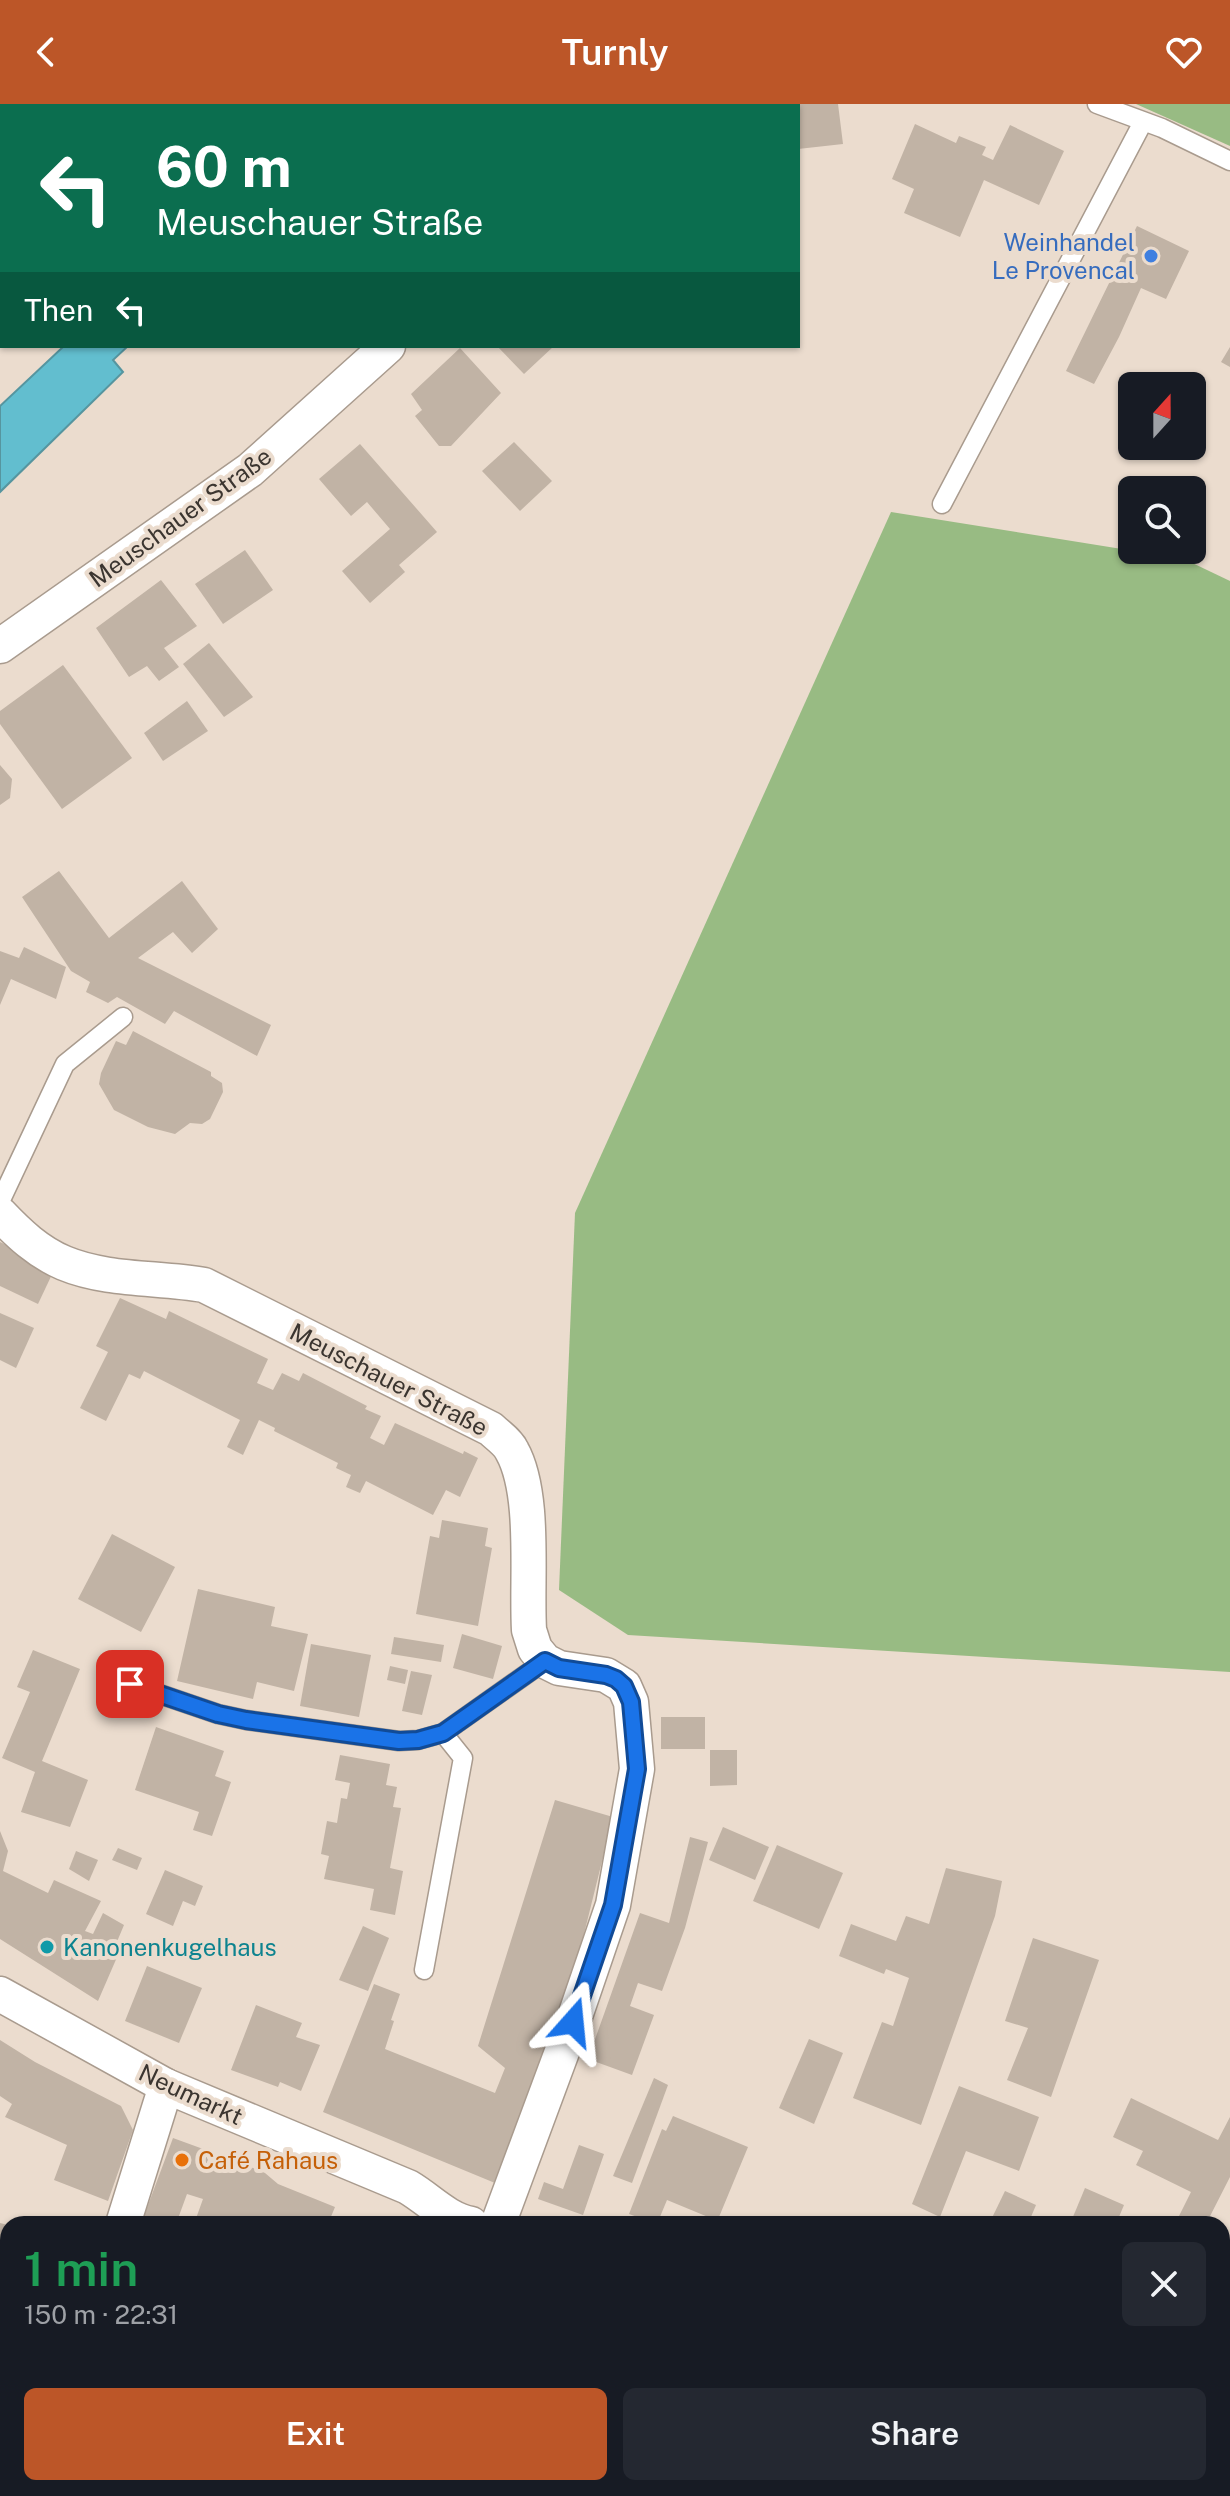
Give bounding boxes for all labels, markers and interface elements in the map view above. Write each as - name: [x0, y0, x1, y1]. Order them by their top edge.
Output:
- icon: back: [24, 30, 68, 74]
- icon: heart: [1162, 30, 1206, 74]
- text: Turnly: [561, 31, 669, 73]
- text: 60 m: [156, 134, 292, 200]
- icon: left: [24, 136, 128, 240]
- text: Meuschauer Straße: [156, 201, 483, 243]
- place label: Weinhandel Le Provencal: [992, 228, 1135, 284]
- marker: Weinhandel Le Provencal: [1142, 247, 1160, 265]
- icon: left: [109, 288, 153, 332]
- text: Then: [24, 292, 93, 328]
- north arrow: [1118, 372, 1206, 460]
- map controls: [1118, 372, 1206, 564]
- street label: Meuschauer Straße: [83, 442, 277, 592]
- button: search: [1118, 476, 1206, 564]
- street label: Meuschauer Straße: [285, 1317, 493, 1441]
- pin: [96, 1650, 164, 1718]
- icon: arrive: [108, 1662, 152, 1706]
- place label: Kanonenkugelhaus: [63, 1933, 277, 1961]
- marker: Kanonenkugelhaus: [38, 1938, 56, 1956]
- position arrow: [531, 1980, 615, 2064]
- street label: Neumarkt: [135, 2058, 247, 2130]
- place label: Café Rahaus: [198, 2146, 338, 2174]
- marker: Café Rahaus: [173, 2151, 191, 2169]
- text: 1 min: [24, 2240, 138, 2297]
- button: close: [1122, 2242, 1206, 2326]
- text: 150 m · 22:31: [24, 2299, 178, 2330]
- button: Exit: [24, 2388, 607, 2480]
- button: Share: [623, 2388, 1206, 2480]

